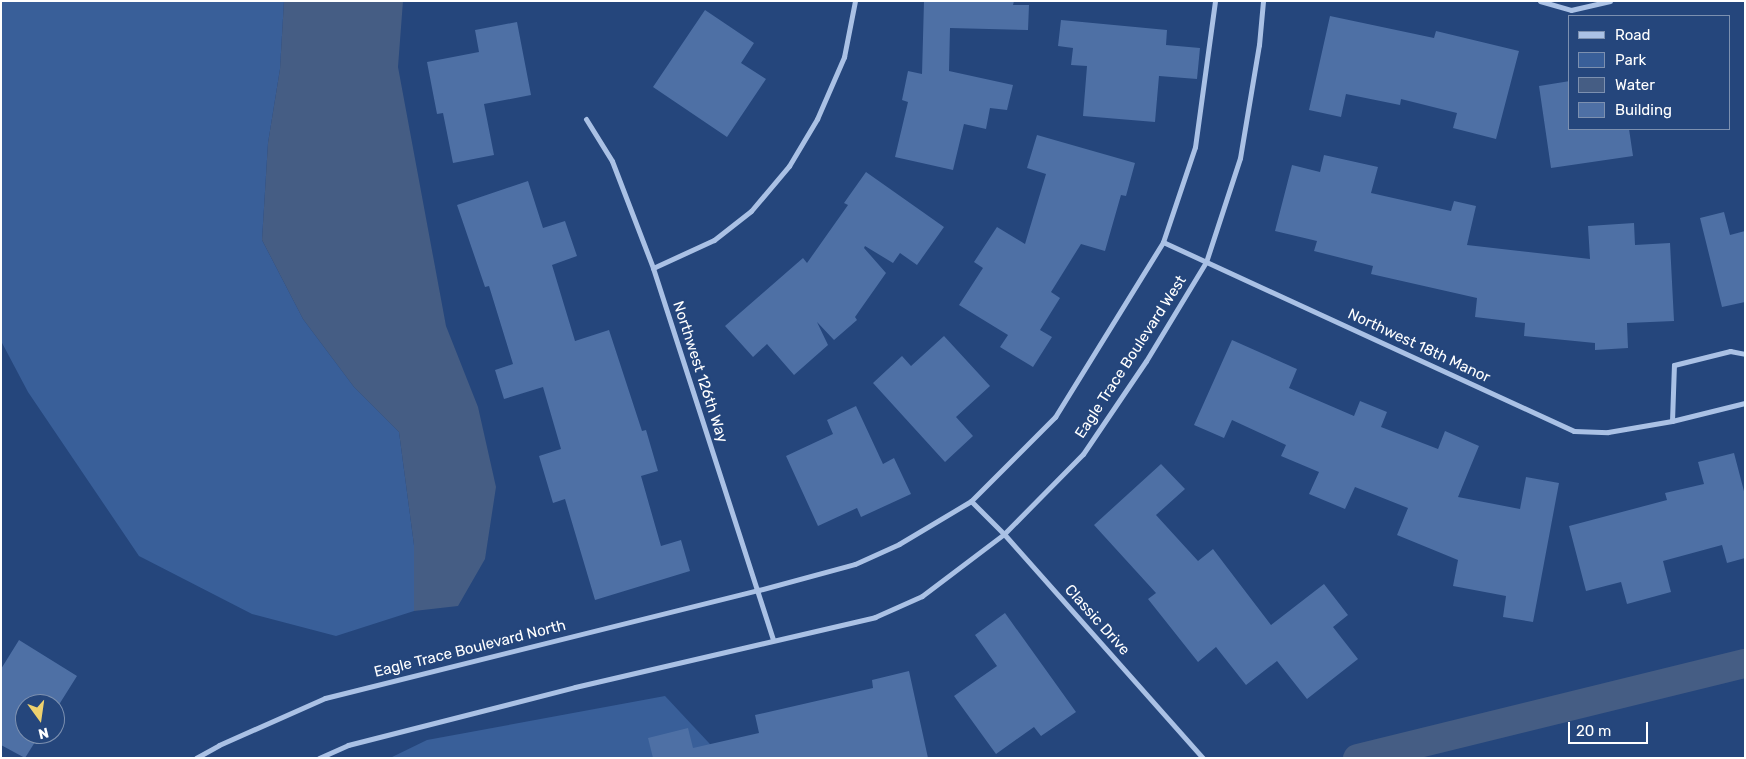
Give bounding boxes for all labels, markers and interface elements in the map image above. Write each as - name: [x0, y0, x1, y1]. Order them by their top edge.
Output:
- legend: [1568, 15, 1731, 130]
- text: Road: [1615, 26, 1651, 44]
- text: Park: [1615, 51, 1646, 69]
- text: Water: [1615, 76, 1655, 94]
- text: Building: [1615, 101, 1672, 119]
- street label: Eagle Trace Boulevard West: [1071, 272, 1191, 442]
- street label: Northwest 126th Way: [669, 299, 731, 445]
- street label: Northwest 18th Manor: [1345, 305, 1493, 387]
- street label: Classic Drive: [1061, 581, 1133, 659]
- street label: Eagle Trace Boulevard North: [372, 616, 568, 682]
- north arrow: [15, 694, 65, 744]
- scale bar: [1571, 712, 1651, 744]
- text: 20 m: [1576, 722, 1611, 740]
- text: N: [37, 724, 50, 743]

